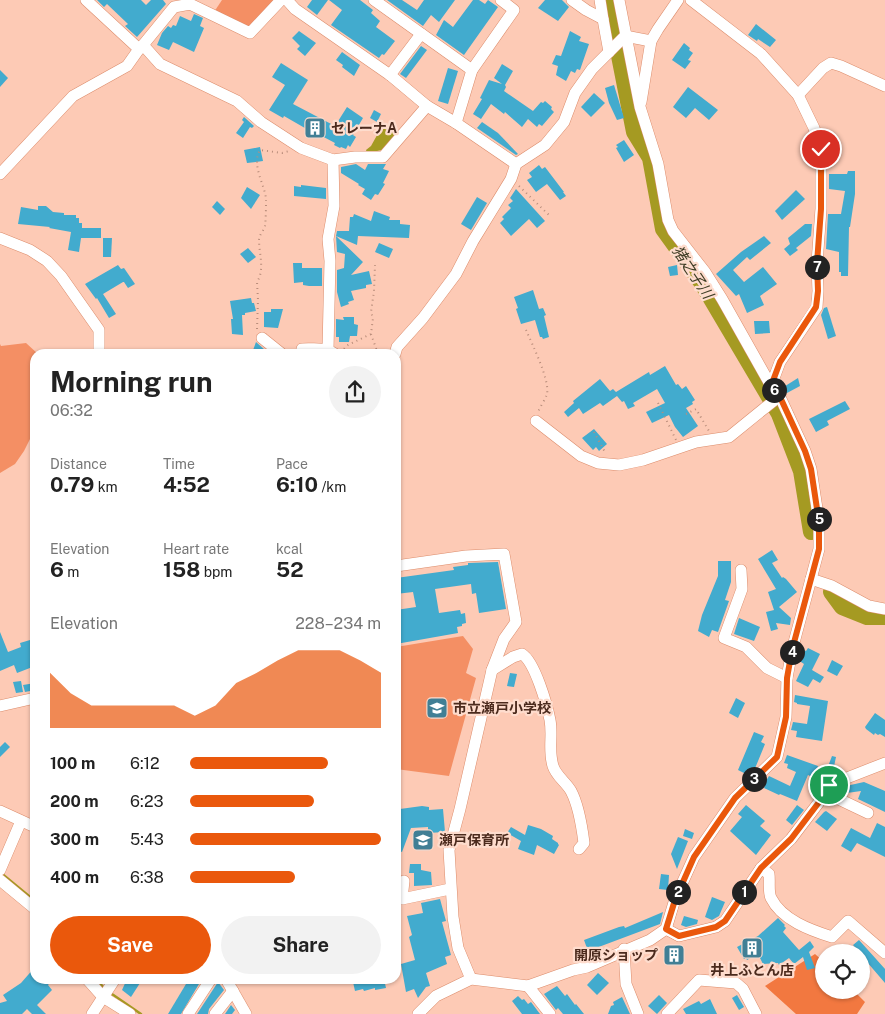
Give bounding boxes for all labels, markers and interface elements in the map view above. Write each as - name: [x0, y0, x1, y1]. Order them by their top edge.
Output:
- building icon: セレーナA: [303, 116, 327, 140]
- place label: セレーナA: [331, 120, 397, 136]
- pin: [800, 128, 842, 170]
- icon: check: [807, 135, 835, 163]
- water label: 猪之子川: [669, 242, 718, 303]
- pin: 7: [804, 254, 830, 280]
- text: 7: [813, 259, 822, 275]
- text: Morning run: [50, 365, 213, 398]
- button: share: [329, 366, 381, 418]
- pin: 6: [762, 378, 786, 402]
- text: 6: [770, 382, 779, 398]
- text: 06:32: [50, 401, 93, 420]
- text: Distance: [50, 456, 107, 472]
- text: Time: [163, 456, 195, 472]
- text: Pace: [276, 456, 308, 472]
- text: 0.79: [50, 472, 94, 497]
- text: 4:52: [163, 472, 210, 497]
- text: 6:10: [276, 472, 318, 497]
- text: km: [94, 479, 118, 495]
- text: /km: [318, 479, 346, 495]
- pin: 5: [806, 506, 832, 532]
- text: 5: [815, 511, 824, 527]
- text: Elevation: [50, 541, 109, 557]
- text: Heart rate: [163, 541, 229, 557]
- text: kcal: [276, 541, 303, 557]
- text: 6: [50, 557, 64, 582]
- text: 158: [163, 557, 200, 582]
- text: 52: [276, 557, 304, 582]
- text: m: [64, 564, 79, 580]
- text: bpm: [200, 564, 232, 580]
- text: Elevation: [50, 614, 118, 633]
- text: 228–234 m: [295, 614, 381, 633]
- pin: 4: [780, 640, 804, 664]
- text: 4: [788, 644, 797, 660]
- school or university icon: 市立瀬戸小学校: [425, 696, 449, 720]
- place label: 市立瀬戸小学校: [453, 700, 551, 716]
- text: 100 m: [50, 754, 95, 773]
- text: 6:12: [130, 754, 160, 773]
- pin: [808, 764, 850, 806]
- pin: 3: [742, 766, 766, 792]
- text: 3: [750, 771, 759, 787]
- icon: arrive: [815, 771, 843, 799]
- text: 200 m: [50, 792, 99, 811]
- text: 6:23: [130, 792, 164, 811]
- school or university icon: 瀬戸保育所: [411, 828, 435, 852]
- text: 300 m: [50, 830, 99, 849]
- text: 5:43: [130, 830, 164, 849]
- place label: 瀬戸保育所: [439, 832, 509, 848]
- text: 400 m: [50, 868, 99, 887]
- text: 6:38: [130, 868, 164, 887]
- pin: 2: [666, 880, 690, 904]
- pin: 1: [732, 880, 756, 904]
- text: 2: [674, 884, 683, 900]
- text: 1: [742, 884, 748, 900]
- button: Save: [50, 916, 211, 974]
- button: Share: [221, 916, 381, 974]
- building icon: 井上ふとん店: [740, 936, 764, 960]
- building icon: 開原ショップ: [662, 943, 686, 967]
- map controls: [815, 944, 870, 999]
- button: locate: [815, 944, 870, 999]
- place label: 開原ショップ: [574, 947, 658, 963]
- place label: 井上ふとん店: [710, 962, 794, 978]

